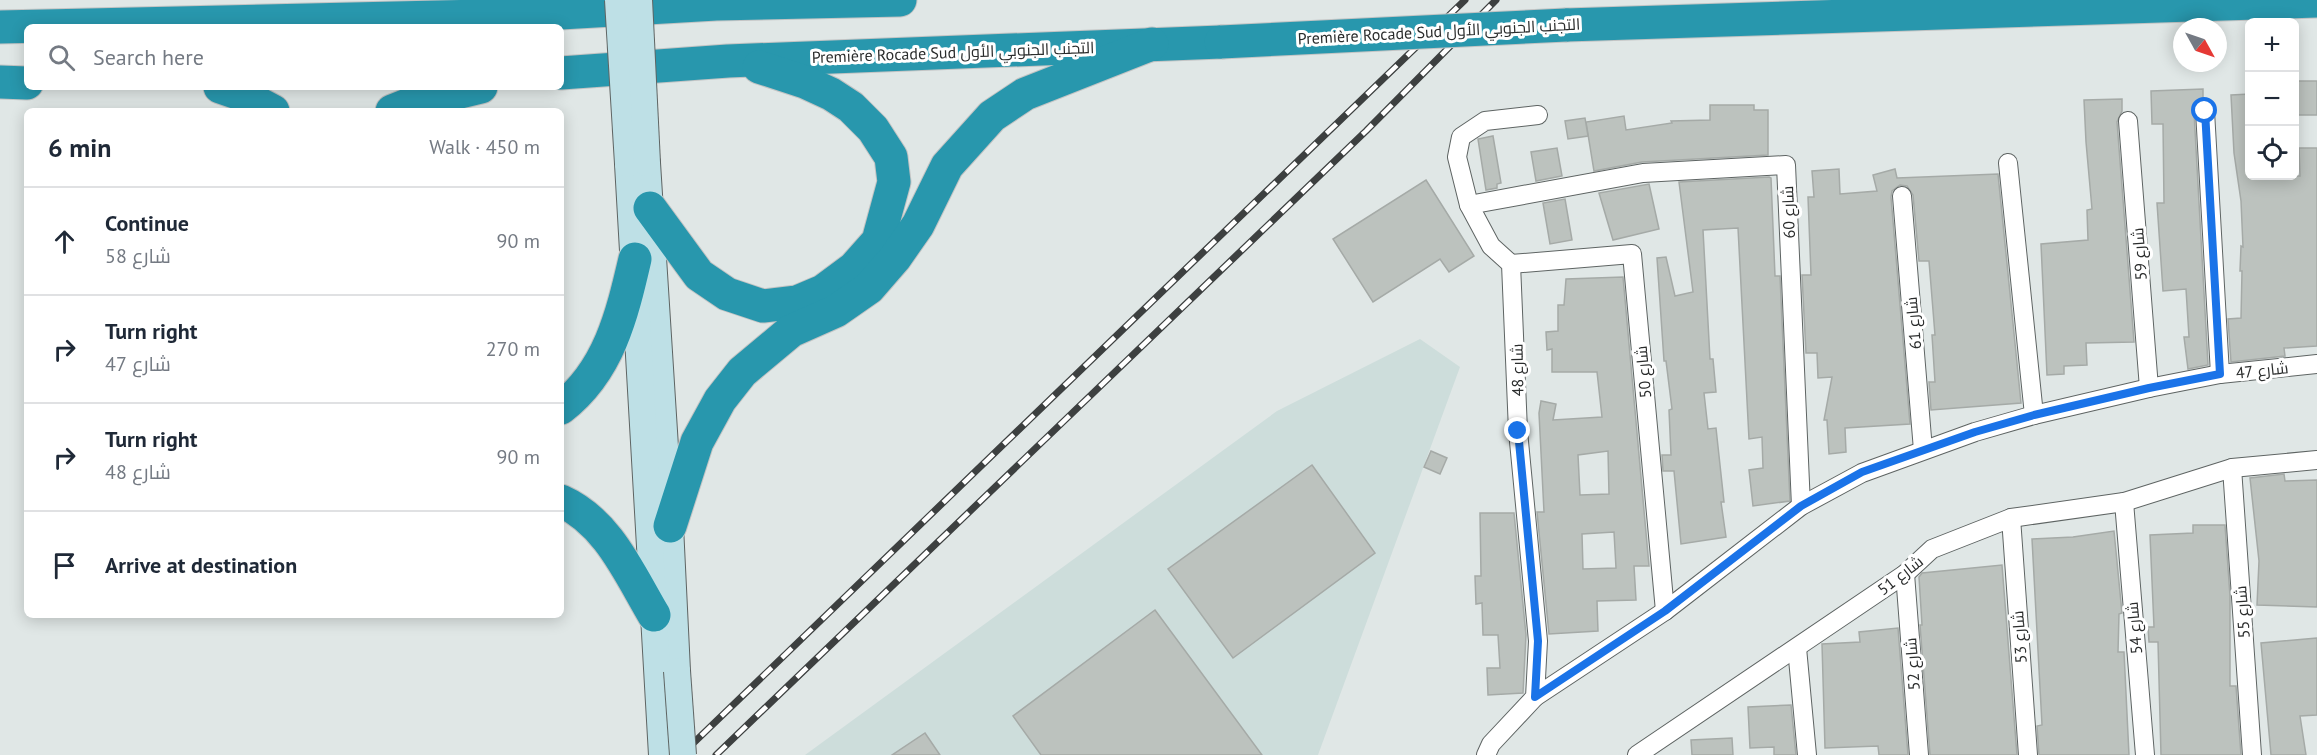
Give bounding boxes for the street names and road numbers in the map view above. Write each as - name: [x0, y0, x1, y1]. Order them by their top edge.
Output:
- street label: Première Rocade Sud التجنب الجنوبي الأول: [1297, 14, 1581, 52]
- street label: Première Rocade Sud التجنب الجنوبي الأول: [811, 37, 1095, 71]
- street label: شارع 60: [1777, 185, 1801, 239]
- street label: شارع 59: [2127, 227, 2153, 281]
- street label: شارع 61: [1901, 296, 1927, 350]
- street label: شارع 48: [1507, 343, 1529, 397]
- street label: شارع 50: [1631, 345, 1657, 399]
- street label: شارع 47: [2235, 357, 2289, 385]
- street label: شارع 51: [1873, 551, 1928, 601]
- street label: شارع 55: [2230, 585, 2256, 639]
- street label: شارع 54: [2122, 601, 2148, 655]
- street label: شارع 53: [2007, 610, 2033, 664]
- street label: شارع 52: [1900, 637, 1926, 691]

